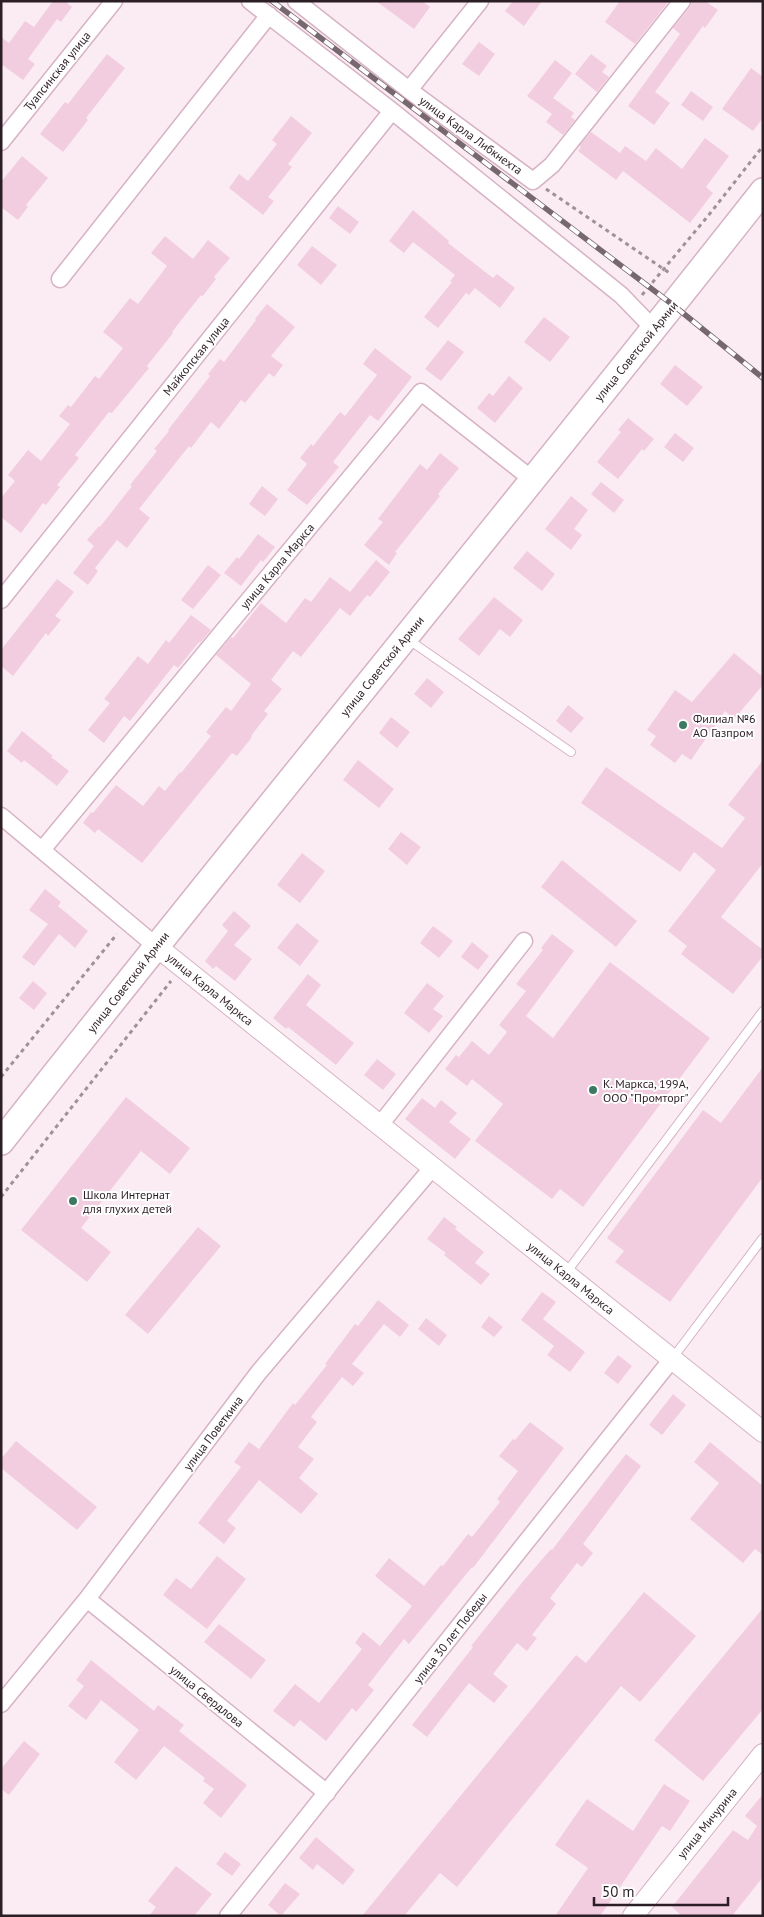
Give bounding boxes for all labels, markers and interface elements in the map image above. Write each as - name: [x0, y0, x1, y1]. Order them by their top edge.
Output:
- street label: Туапсинская улица: [20, 28, 94, 114]
- street label: улица Карла Либкнехта: [416, 93, 526, 178]
- street label: улица Советской Армии: [591, 298, 681, 404]
- street label: Майкопская улица: [160, 314, 232, 398]
- street label: улица Карла Маркса: [237, 520, 317, 612]
- street label: улица Советской Армии: [337, 613, 427, 719]
- place label: Филиал №6 АО Газпром: [693, 711, 756, 740]
- marker: Филиал №6 АО Газпром: [677, 719, 689, 731]
- street label: улица Советской Армии: [84, 928, 172, 1036]
- street label: улица Карла Маркса: [163, 949, 257, 1029]
- place label: К. Маркса, 199А, ООО "Промторг": [603, 1076, 689, 1105]
- marker: К. Маркса, 199А, ООО "Промторг": [587, 1084, 599, 1096]
- place label: Школа Интернат для глухих детей: [83, 1187, 172, 1216]
- marker: Школа Интернат для глухих детей: [67, 1195, 79, 1207]
- street label: улица Карла Маркса: [524, 1238, 618, 1318]
- street label: улица Поветкина: [180, 1393, 246, 1473]
- street label: улица 30 лет Победы: [410, 1590, 490, 1686]
- street label: улица Свердлова: [167, 1662, 247, 1730]
- street label: улица Мичурина: [674, 1785, 740, 1861]
- scale bar: [594, 1874, 728, 1906]
- text: 50 m: [602, 1882, 635, 1901]

